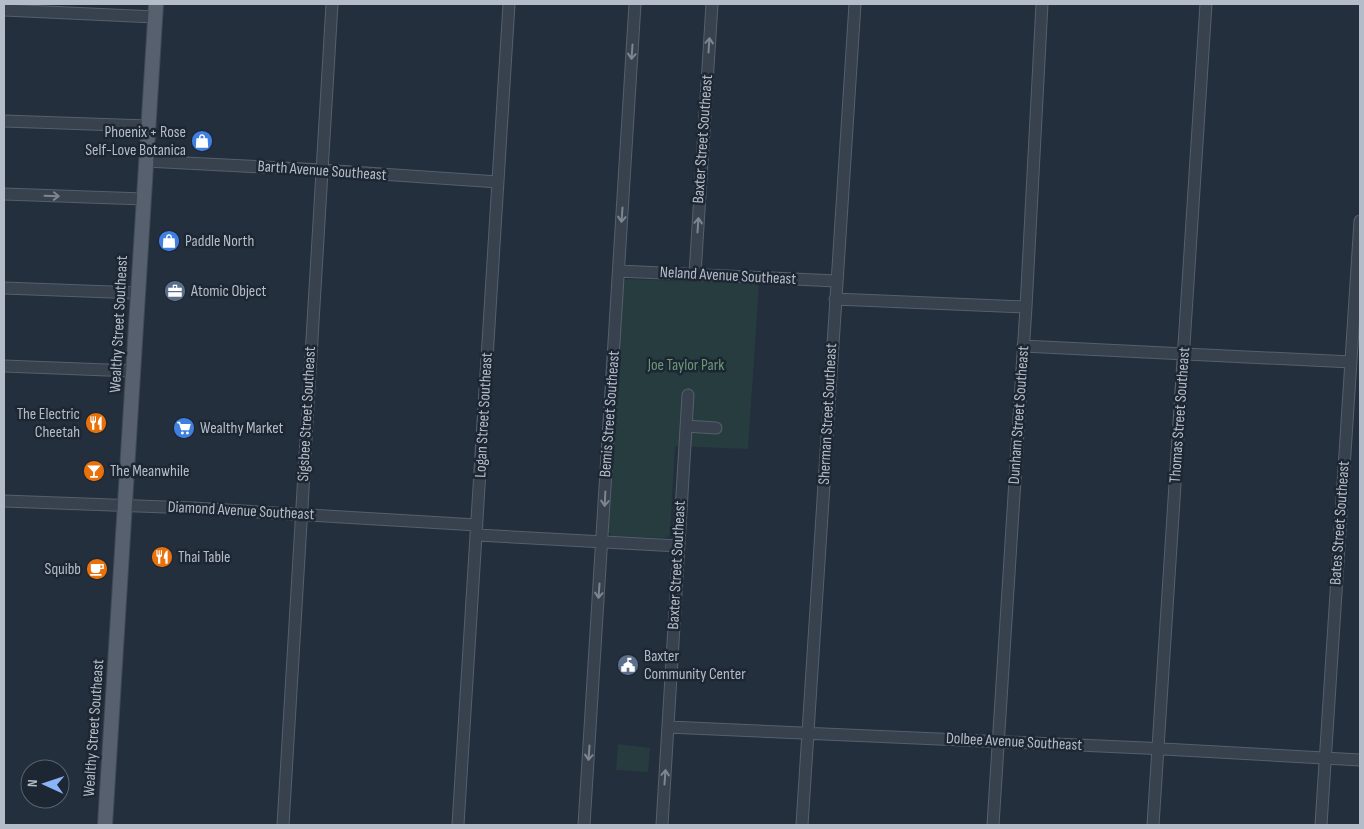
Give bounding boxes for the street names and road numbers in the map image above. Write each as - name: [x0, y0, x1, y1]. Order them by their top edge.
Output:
- street label: Baxter Street Southeast: [689, 74, 717, 204]
- street label: Barth Avenue Southeast: [257, 157, 387, 185]
- street label: Wealthy Street Southeast: [106, 255, 132, 393]
- street label: Neland Avenue Southeast: [659, 263, 797, 289]
- street label: Sherman Street Southeast: [815, 342, 841, 485]
- street label: Dunham Street Southeast: [1005, 345, 1033, 485]
- street label: Sigsbee Street Southeast: [294, 346, 320, 482]
- street label: Thomas Street Southeast: [1166, 346, 1194, 483]
- street label: Bemis Street Southeast: [596, 350, 624, 478]
- street label: Logan Street Southeast: [471, 352, 497, 478]
- street label: Bates Street Southeast: [1326, 460, 1354, 586]
- street label: Diamond Avenue Southeast: [167, 498, 315, 524]
- street label: Baxter Street Southeast: [664, 500, 690, 630]
- street label: Wealthy Street Southeast: [80, 659, 108, 797]
- street label: Dolbee Avenue Southeast: [945, 729, 1083, 755]

